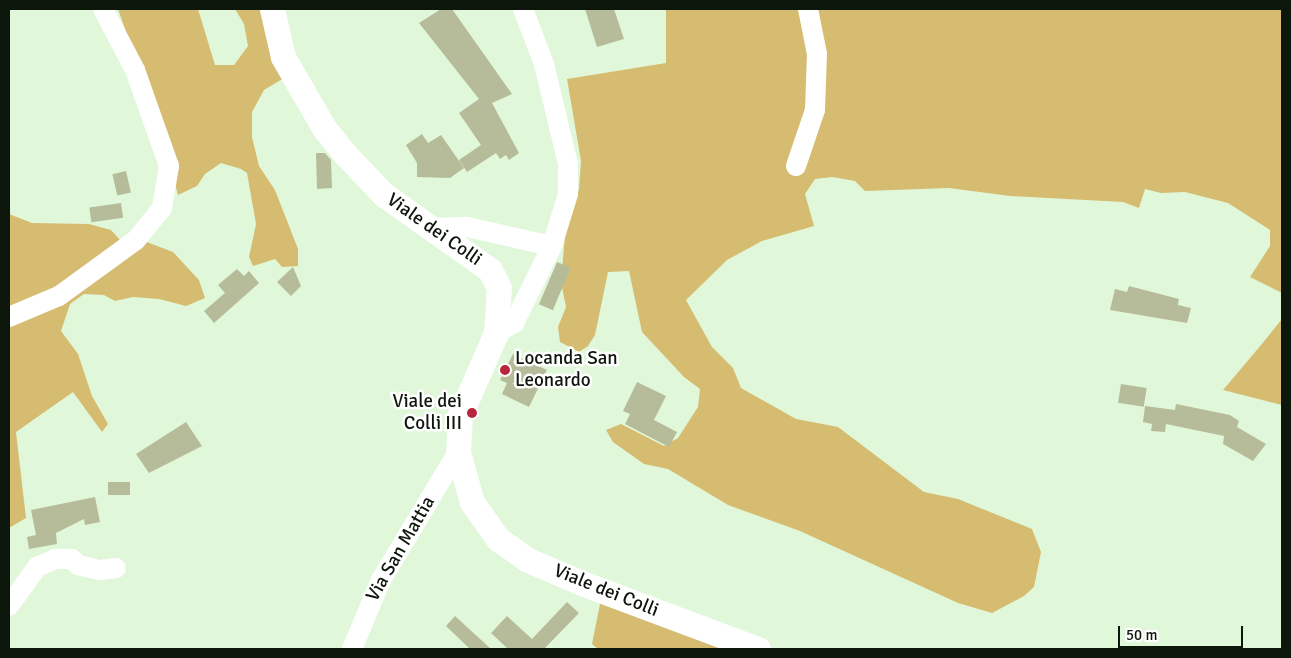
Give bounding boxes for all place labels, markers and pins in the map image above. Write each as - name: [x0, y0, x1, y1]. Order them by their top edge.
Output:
- place label: Locanda San Leonardo: [515, 348, 618, 392]
- marker: Locanda San Leonardo: [499, 364, 511, 376]
- place label: Viale dei Colli III: [392, 391, 462, 435]
- marker: Viale dei Colli III: [466, 407, 478, 419]

